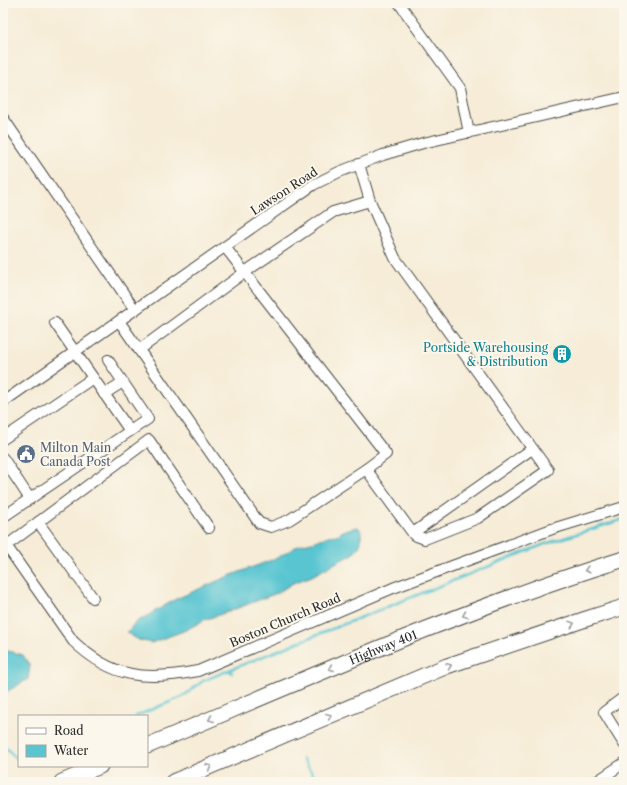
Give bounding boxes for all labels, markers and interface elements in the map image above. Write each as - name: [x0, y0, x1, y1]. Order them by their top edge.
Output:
- street label: Lawson Road: [248, 163, 321, 218]
- place label: Portside Warehousing & Distribution: [423, 340, 549, 369]
- building icon: Portside Warehousing & Distribution: [551, 343, 573, 365]
- place label: Milton Main Canada Post: [40, 440, 112, 469]
- public building icon: Milton Main Canada Post: [15, 443, 37, 465]
- one-way arrow: [583, 565, 590, 574]
- street label: Boston Church Road: [227, 590, 343, 650]
- one-way arrow: [461, 610, 468, 618]
- one-way arrow: [568, 620, 575, 628]
- street label: Highway 401: [347, 626, 419, 667]
- one-way arrow: [445, 662, 452, 670]
- one-way arrow: [327, 664, 334, 672]
- one-way arrow: [324, 713, 332, 721]
- legend: [18, 715, 148, 767]
- one-way arrow: [208, 715, 215, 723]
- text: Road: [54, 723, 84, 738]
- text: Water: [53, 743, 88, 758]
- one-way arrow: [205, 763, 212, 771]

